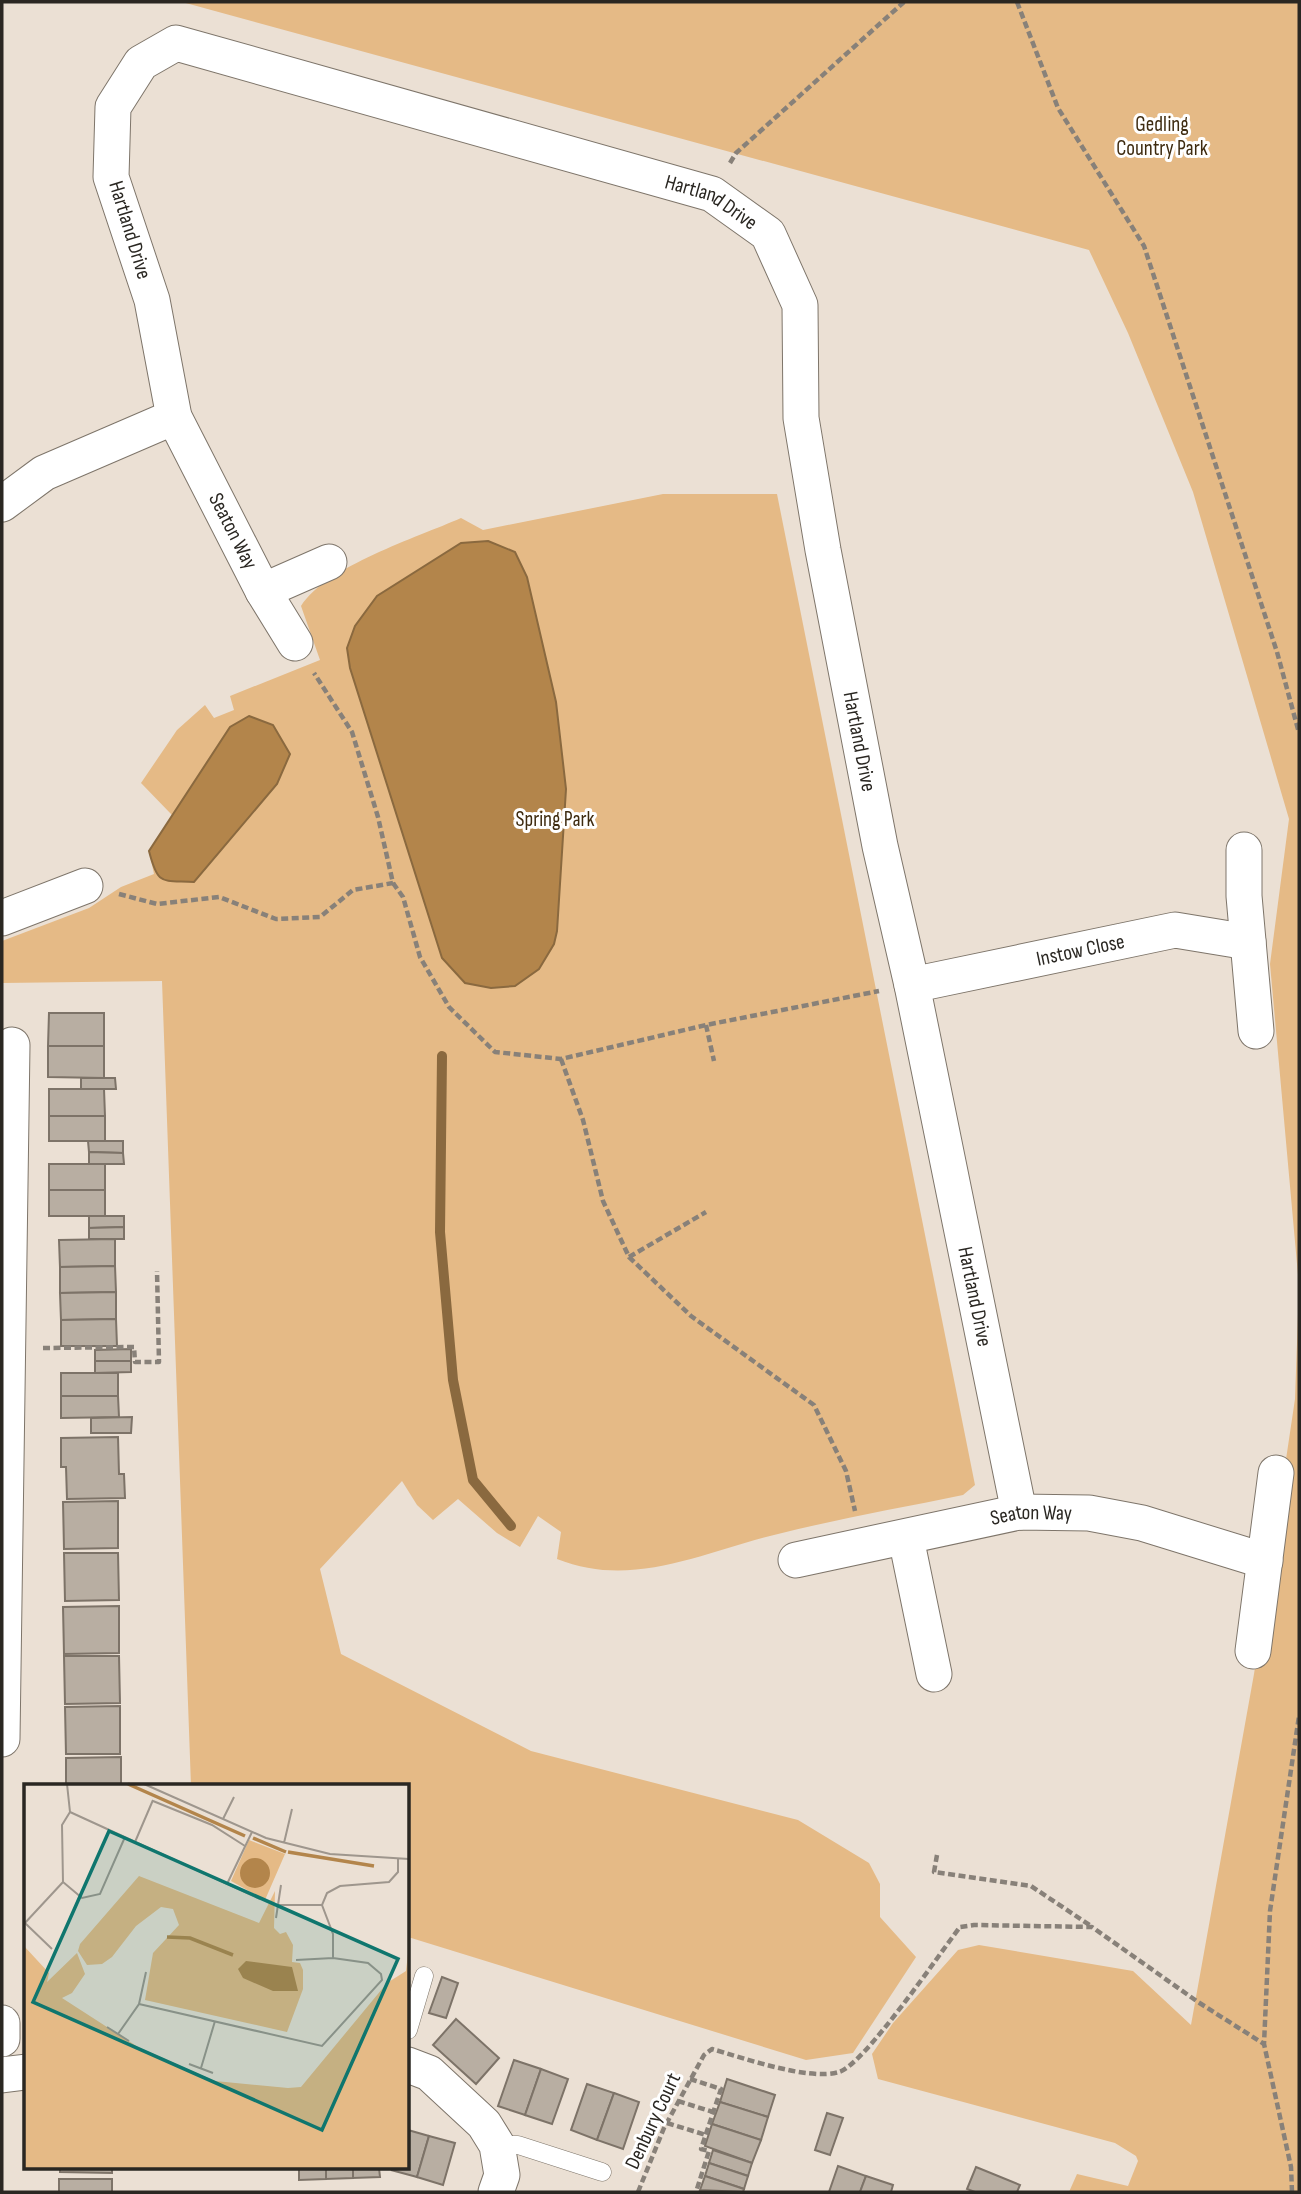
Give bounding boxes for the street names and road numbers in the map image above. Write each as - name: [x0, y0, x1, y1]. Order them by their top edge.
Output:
- street label: Hartland Drive: [662, 169, 762, 235]
- street label: Hartland Drive: [103, 178, 157, 282]
- street label: Seaton Way: [203, 489, 263, 573]
- street label: Hartland Drive: [838, 689, 882, 793]
- street label: Instow Close: [1034, 928, 1127, 971]
- street label: Hartland Drive: [953, 1244, 998, 1349]
- street label: Seaton Way: [988, 1499, 1072, 1530]
- street label: Denbury Court: [620, 2069, 686, 2173]

